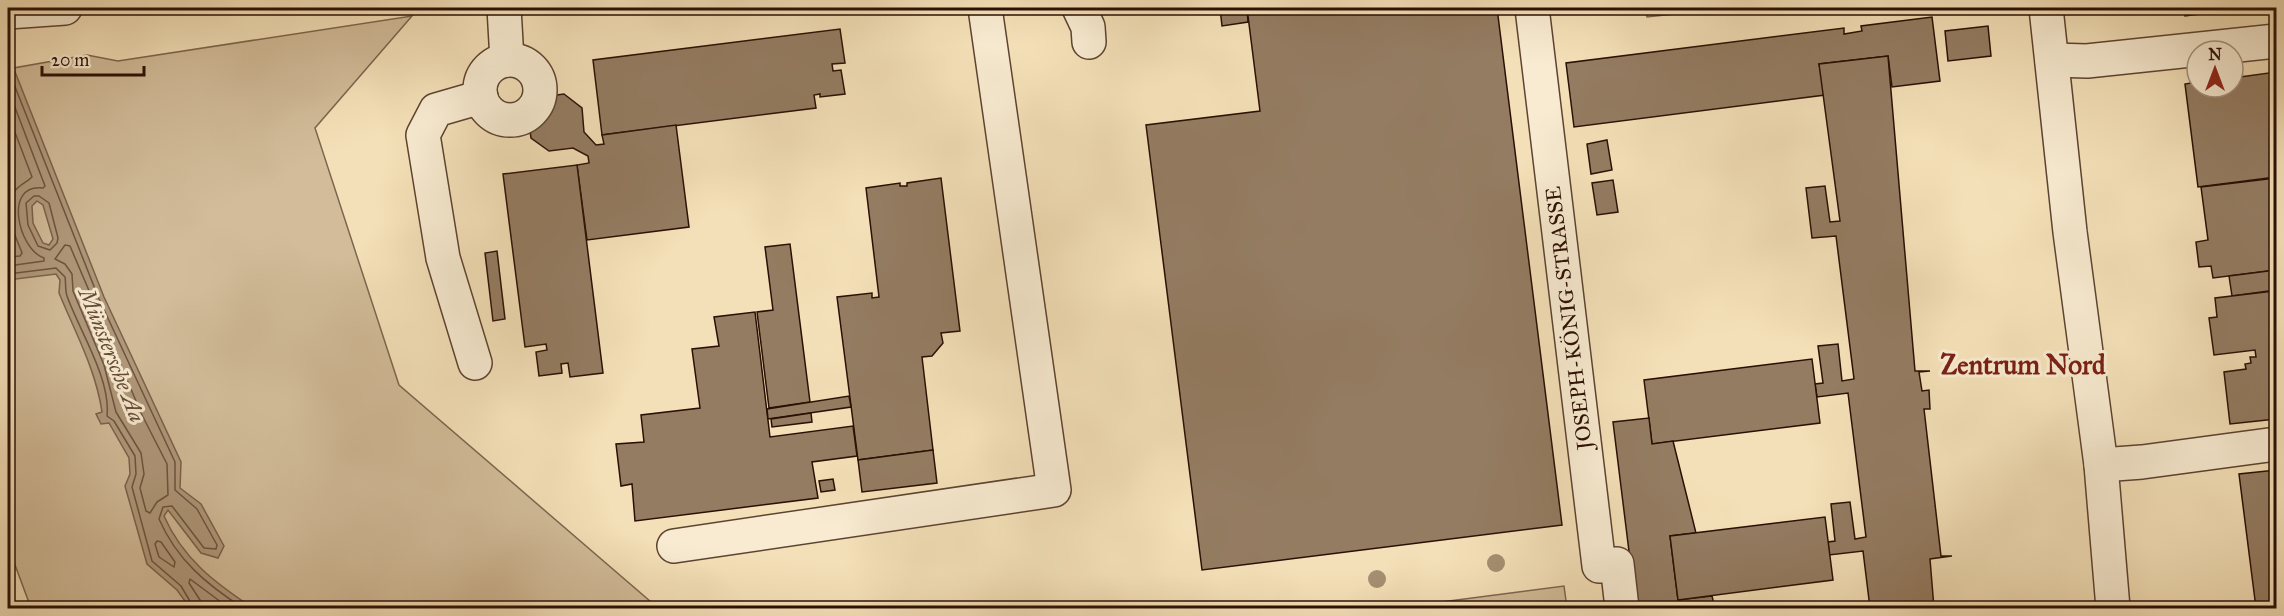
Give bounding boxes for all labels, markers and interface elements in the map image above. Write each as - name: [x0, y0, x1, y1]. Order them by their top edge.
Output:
- scale bar: [42, 39, 144, 77]
- north arrow: [2185, 39, 2245, 99]
- text: N: [2208, 45, 2222, 64]
- text: 20 m: [51, 49, 89, 71]
- street label: JOSEPH-KÖNIG-STRASSE: [1540, 185, 1598, 453]
- water label: Münstersche Aa: [72, 282, 151, 426]
- district label: Zentrum Nord: [1940, 348, 2106, 381]

